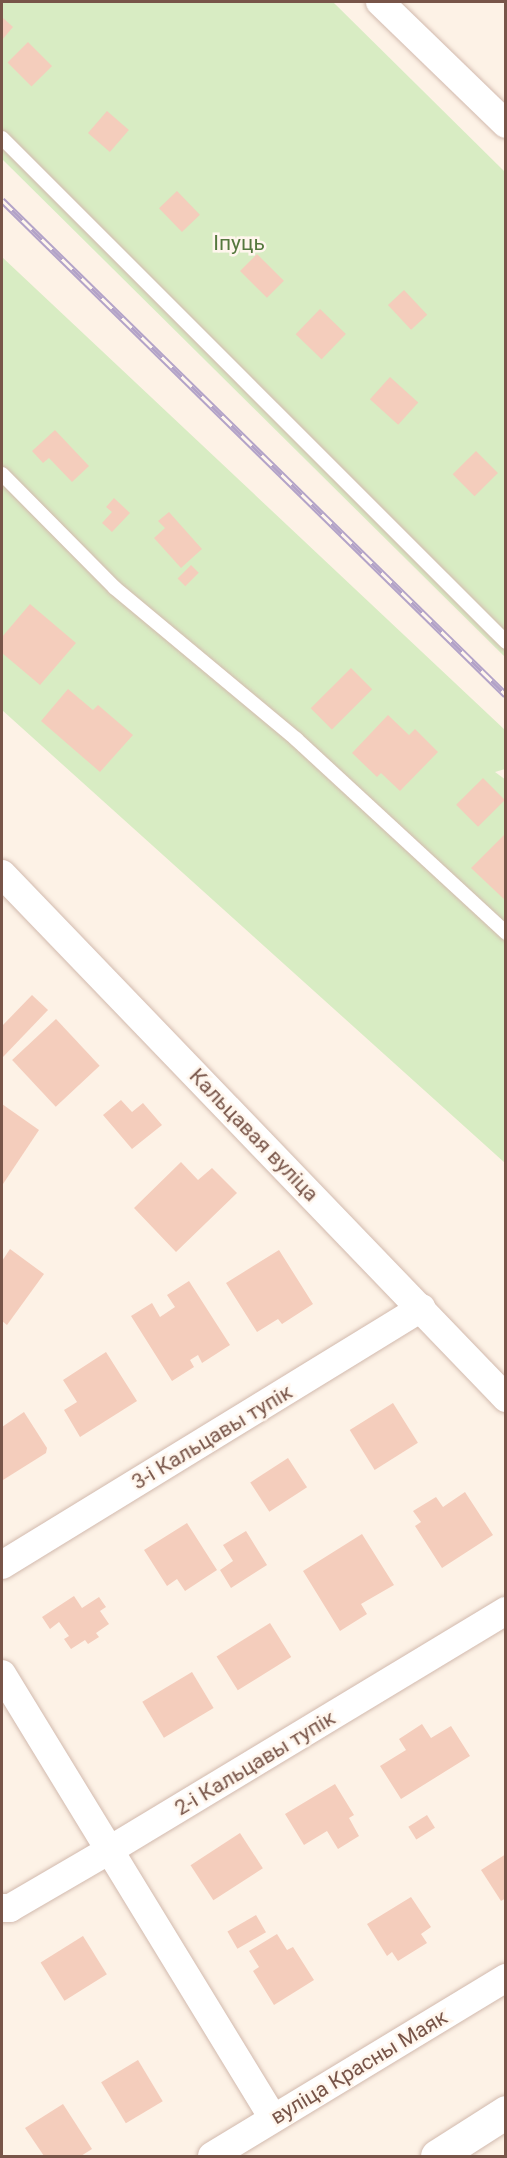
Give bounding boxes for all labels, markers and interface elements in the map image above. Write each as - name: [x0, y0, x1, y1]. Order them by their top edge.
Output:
- park label: Іпуць: [213, 230, 265, 256]
- street label: Кальцавая вуліца: [184, 1063, 324, 1207]
- street label: 3-і Кальцавы тупік: [127, 1379, 297, 1495]
- street label: 2-і Кальцавы тупік: [170, 1705, 340, 1821]
- street label: вуліца Красны Маяк: [266, 2004, 452, 2130]

